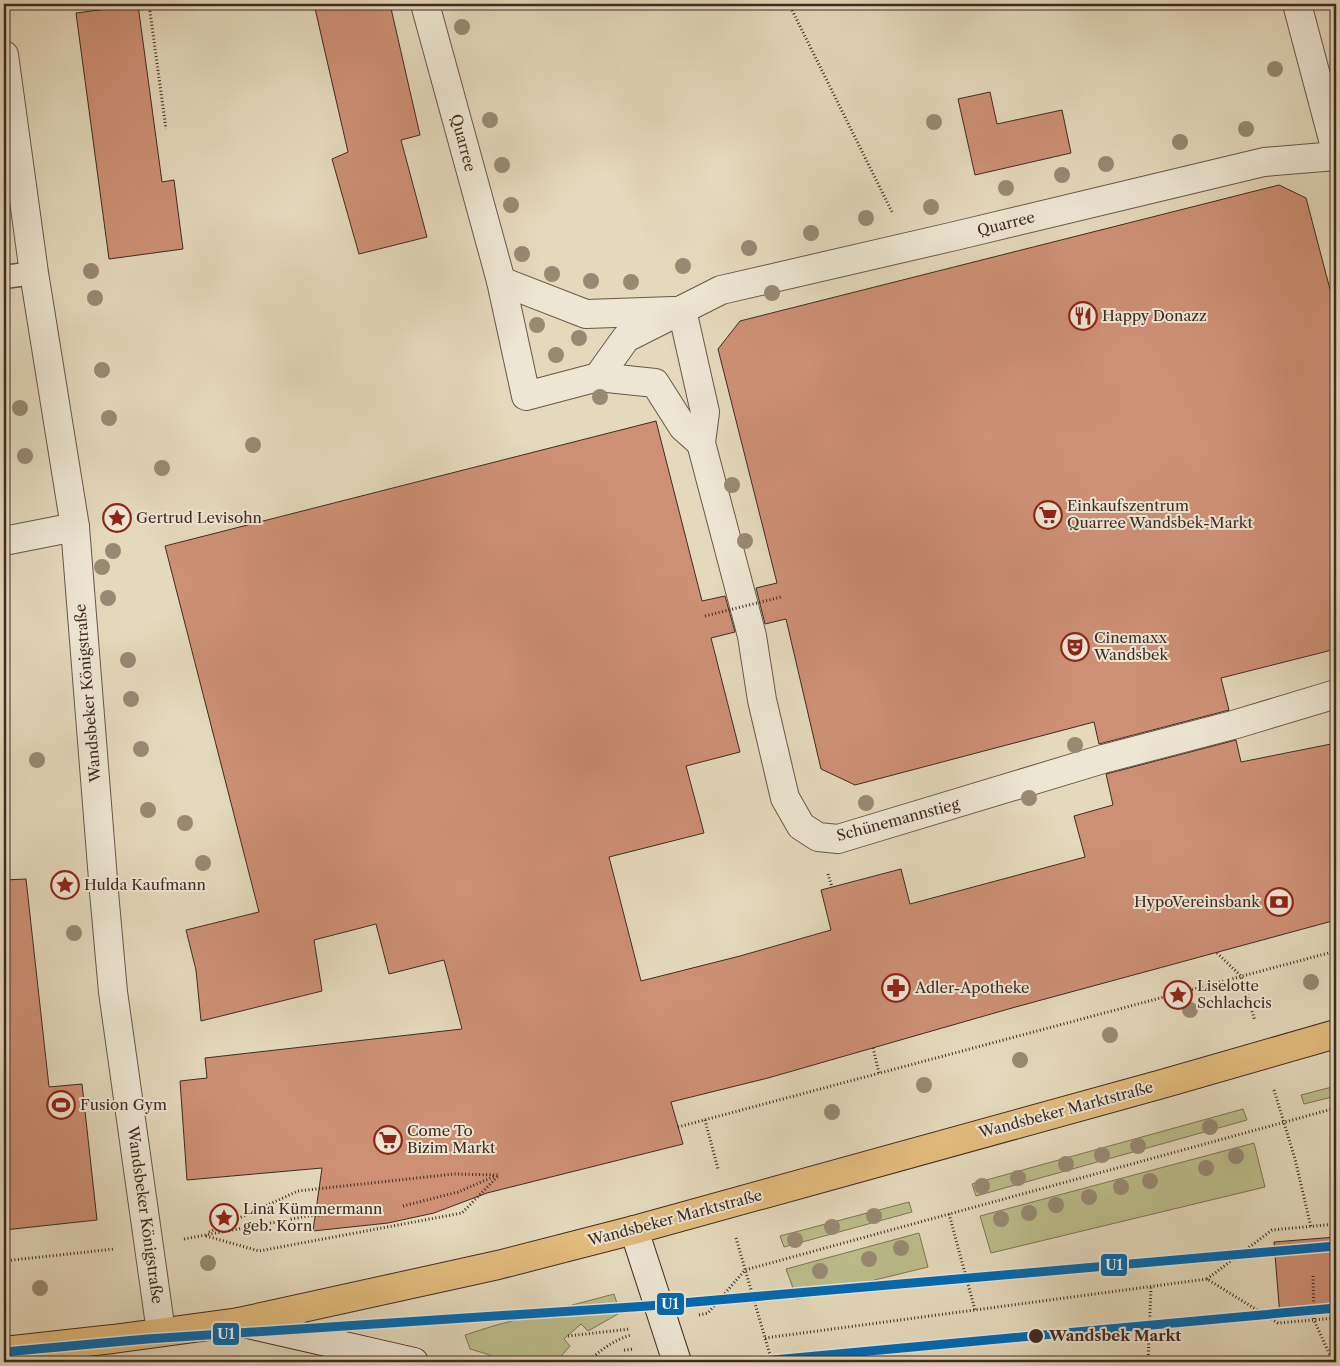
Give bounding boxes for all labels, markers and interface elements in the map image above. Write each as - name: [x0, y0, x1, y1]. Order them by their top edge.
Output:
- street label: Quarree: [447, 112, 480, 174]
- street label: Quarree: [975, 207, 1037, 240]
- restaurant icon: Happy Donazz: [1068, 301, 1098, 331]
- place label: Happy Donazz: [1102, 306, 1207, 325]
- place label: Einkaufszentrum Quarree Wandsbek-Markt: [1067, 496, 1253, 532]
- supermarket icon: Einkaufszentrum Quarree Wandsbek-Markt: [1033, 500, 1063, 530]
- place icon: Gertrud Levisohn: [102, 503, 132, 533]
- place label: Gertrud Levisohn: [136, 508, 263, 527]
- street label: Wandsbeker Königstraße: [70, 603, 105, 784]
- place label: Cinemaxx Wandsbek: [1093, 628, 1170, 664]
- theatre icon: Cinemaxx Wandsbek: [1060, 632, 1090, 662]
- street label: Schünemannstieg: [834, 794, 961, 845]
- place icon: Hulda Kaufmann: [50, 870, 80, 900]
- place label: Hulda Kaufmann: [84, 875, 207, 894]
- bank icon: HypoVereinsbank: [1264, 887, 1294, 917]
- place label: HypoVereinsbank: [1134, 892, 1261, 911]
- pharmacy icon: Adler-Apotheke: [881, 973, 911, 1003]
- place label: Liselotte Schlachcis: [1197, 976, 1272, 1012]
- place label: Adler-Apotheke: [914, 978, 1029, 997]
- place icon: Liselotte Schlachcis: [1163, 980, 1193, 1010]
- street label: Wandsbeker Marktstraße: [976, 1077, 1155, 1142]
- sports icon: Fusion Gym: [46, 1090, 76, 1120]
- place label: Fusion Gym: [80, 1095, 167, 1114]
- place label: Come To Bizim Markt: [407, 1121, 496, 1157]
- street label: Wandsbeker Königstraße: [123, 1124, 167, 1305]
- supermarket icon: Come To Bizim Markt: [373, 1125, 403, 1155]
- street label: Wandsbeker Marktstraße: [585, 1185, 764, 1250]
- place label: Lina Kümmermann geb. Korn: [243, 1199, 383, 1235]
- place icon: Lina Kümmermann geb. Korn: [209, 1203, 239, 1233]
- line badge: U1: [1100, 1253, 1128, 1277]
- text: U1: [1105, 1256, 1124, 1274]
- line badge: U1: [656, 1292, 685, 1316]
- text: U1: [661, 1295, 680, 1313]
- line badge: U1: [212, 1322, 240, 1346]
- text: U1: [217, 1325, 236, 1343]
- place label: Wandsbek Markt: [1048, 1326, 1181, 1345]
- marker: Wandsbek Markt: [1027, 1327, 1045, 1345]

